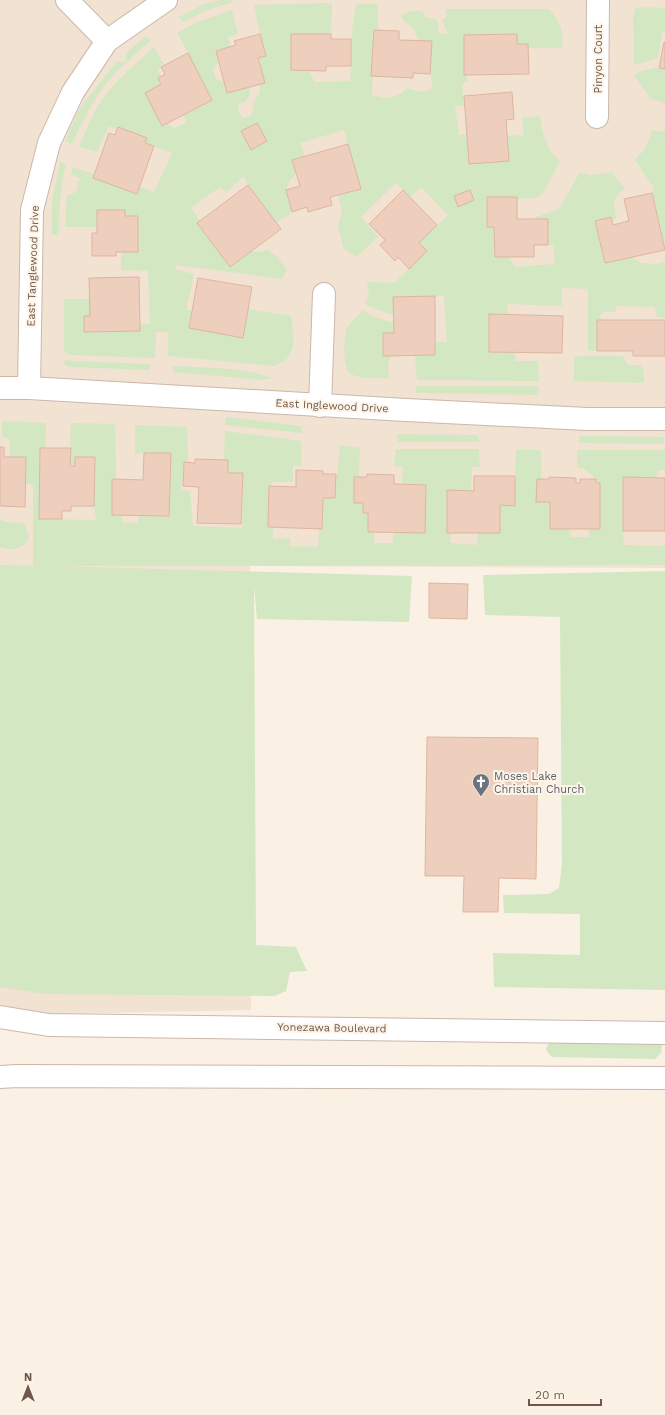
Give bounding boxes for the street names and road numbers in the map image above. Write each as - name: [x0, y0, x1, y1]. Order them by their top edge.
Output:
- street label: Pinyon Court: [592, 24, 605, 93]
- street label: East Tanglewood Drive: [24, 205, 42, 327]
- street label: East Inglewood Drive: [275, 397, 389, 415]
- street label: Yonezawa Boulevard: [277, 1021, 387, 1035]

